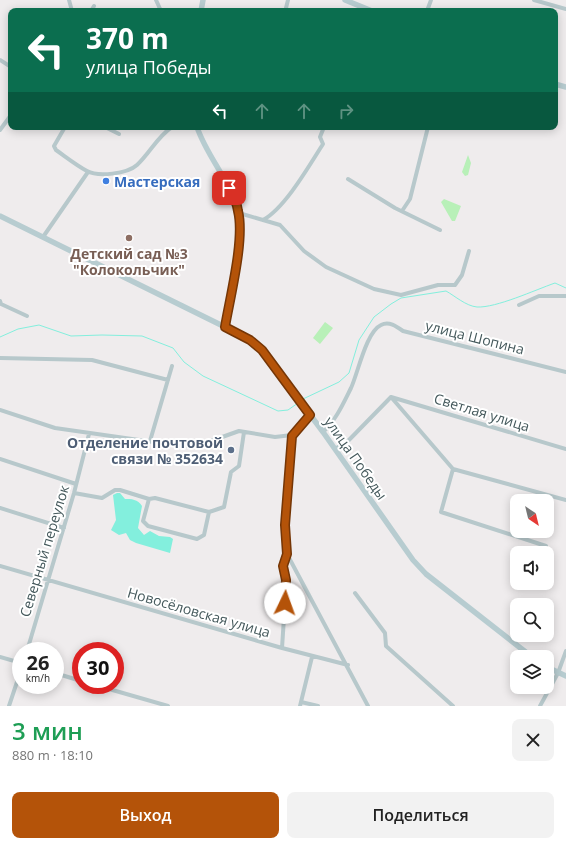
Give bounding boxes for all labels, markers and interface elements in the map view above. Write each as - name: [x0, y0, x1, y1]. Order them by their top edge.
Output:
- text: 370 m: [86, 19, 169, 57]
- icon: left: [20, 24, 72, 76]
- text: улица Победы: [86, 55, 212, 79]
- icon: left: [209, 100, 231, 122]
- icon: ahead: [251, 100, 273, 122]
- icon: ahead: [293, 100, 315, 122]
- icon: right: [335, 100, 357, 122]
- pin: [212, 171, 246, 205]
- place label: Мастерская: [114, 172, 200, 191]
- marker: Мастерская: [101, 176, 111, 186]
- icon: arrive: [218, 177, 240, 199]
- marker: Детский сад №3 "Колокольчик": [124, 233, 134, 243]
- place label: Детский сад №3 "Колокольчик": [70, 244, 188, 279]
- street label: улица Шопина: [424, 316, 526, 358]
- street label: Светлая улица: [432, 388, 532, 436]
- street label: улица Победы: [320, 413, 392, 503]
- place label: Отделение почтовой связи № 352634: [67, 433, 223, 468]
- marker: Отделение почтовой связи № 352634: [226, 445, 236, 455]
- street label: Северный переулок: [15, 482, 73, 619]
- north arrow: [510, 494, 554, 538]
- map controls: [510, 494, 554, 694]
- button: sound: [510, 546, 554, 590]
- street label: Новосёловская улица: [125, 582, 273, 642]
- position arrow: [264, 582, 306, 624]
- button: search: [510, 598, 554, 642]
- speed limit sign: 30: [72, 642, 124, 694]
- text: 26: [27, 649, 49, 676]
- button: layers: [510, 650, 554, 694]
- text: km/h: [26, 671, 50, 685]
- text: 3 мин: [12, 714, 83, 747]
- button: close: [512, 719, 554, 761]
- text: 880 m · 18:10: [12, 746, 93, 764]
- button: Выход: [12, 792, 279, 838]
- button: Поделиться: [287, 792, 554, 838]

